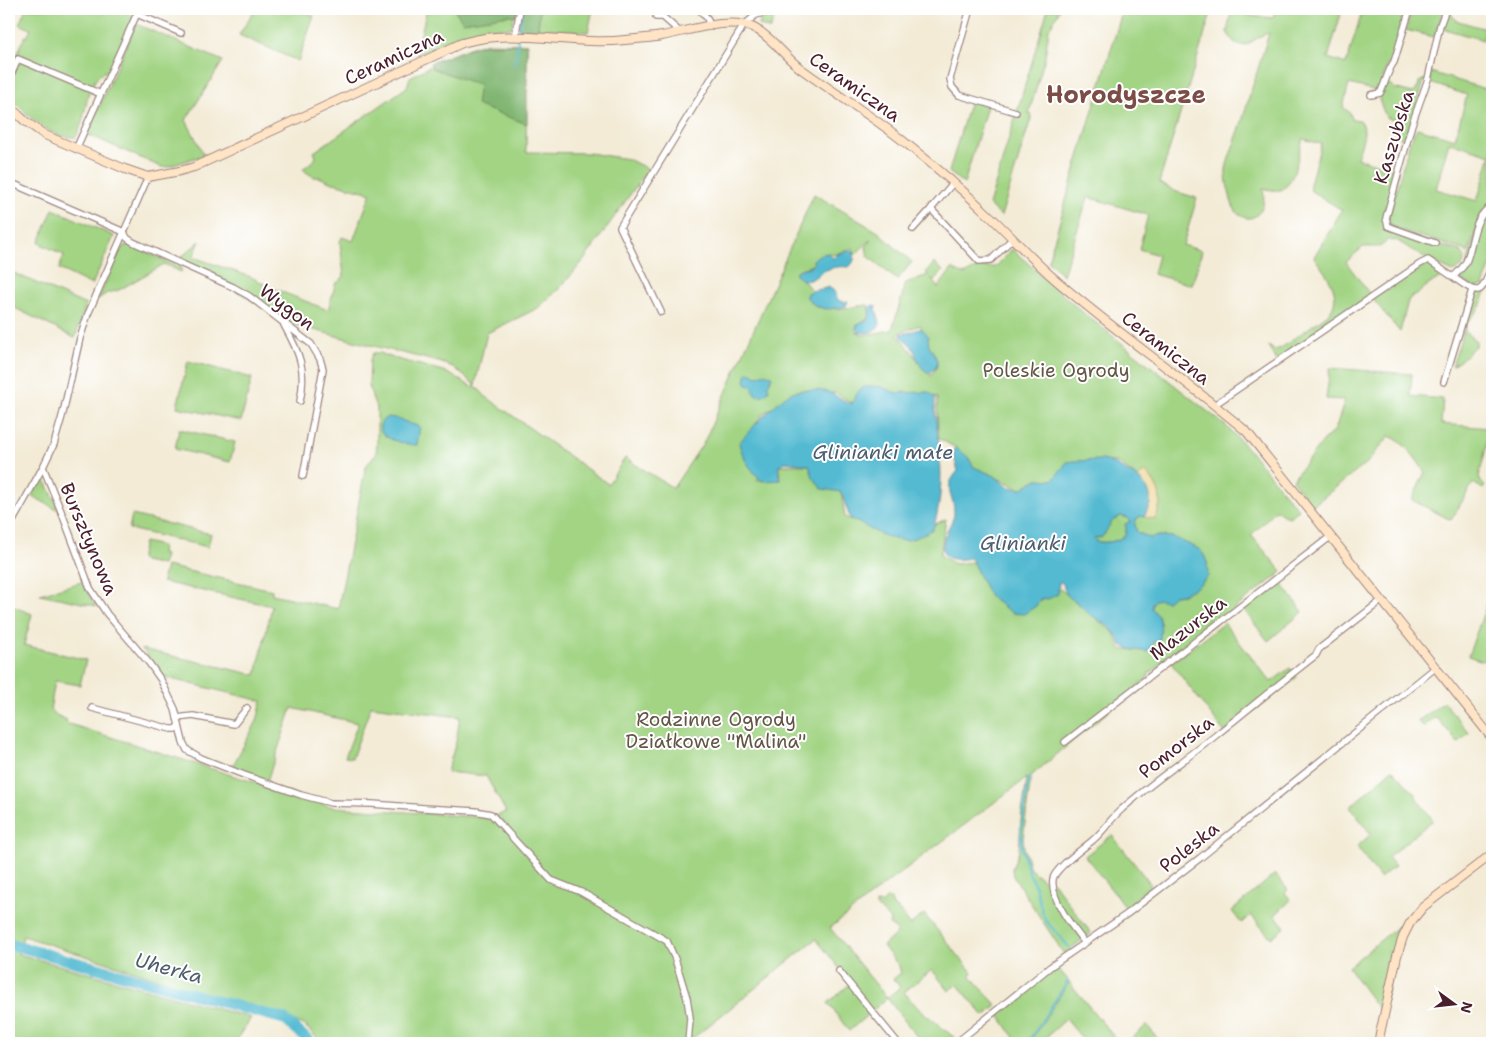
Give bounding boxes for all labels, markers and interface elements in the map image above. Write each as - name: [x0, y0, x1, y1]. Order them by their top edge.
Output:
- street label: Ceramiczna: [341, 23, 448, 91]
- street label: Ceramiczna: [804, 46, 906, 128]
- district label: Horodyszcze: [1046, 79, 1206, 111]
- street label: Kaszubska: [1368, 87, 1420, 187]
- street label: Wygon: [254, 278, 320, 336]
- street label: Ceramiczna: [1116, 305, 1216, 391]
- park label: Poleskie Ogrody: [982, 358, 1130, 383]
- water label: Glinianki małe: [812, 439, 954, 465]
- street label: Bursztynowa: [54, 479, 124, 599]
- water label: Glinianki: [980, 530, 1066, 556]
- street label: Mazurska: [1144, 590, 1232, 666]
- park label: Rodzinne Ogrody Działkowe "Malina": [626, 707, 806, 754]
- street label: Pomorska: [1133, 710, 1219, 784]
- street label: Poleska: [1154, 816, 1224, 878]
- water label: Uherka: [132, 947, 206, 989]
- north arrow: [1428, 980, 1478, 1030]
- text: N: [1456, 1000, 1477, 1015]

